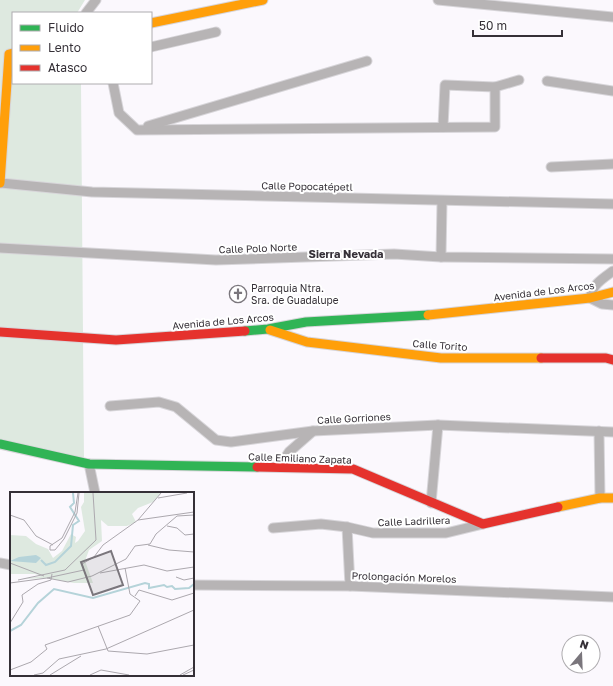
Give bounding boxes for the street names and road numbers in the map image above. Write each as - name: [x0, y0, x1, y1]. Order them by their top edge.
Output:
- street label: Calle Popocatépetl: [261, 179, 353, 193]
- street label: Calle Polo Norte: [219, 241, 298, 255]
- street label: Avenida de Los Arcos: [493, 279, 595, 303]
- street label: Avenida de Los Arcos: [172, 311, 274, 331]
- street label: Calle Torito: [412, 337, 468, 353]
- street label: Calle Gorriones: [317, 410, 391, 426]
- street label: Calle Emiliano Zapata: [248, 450, 352, 466]
- street label: Calle Ladrillera: [377, 514, 451, 528]
- street label: Prolongación Morelos: [351, 569, 457, 585]

